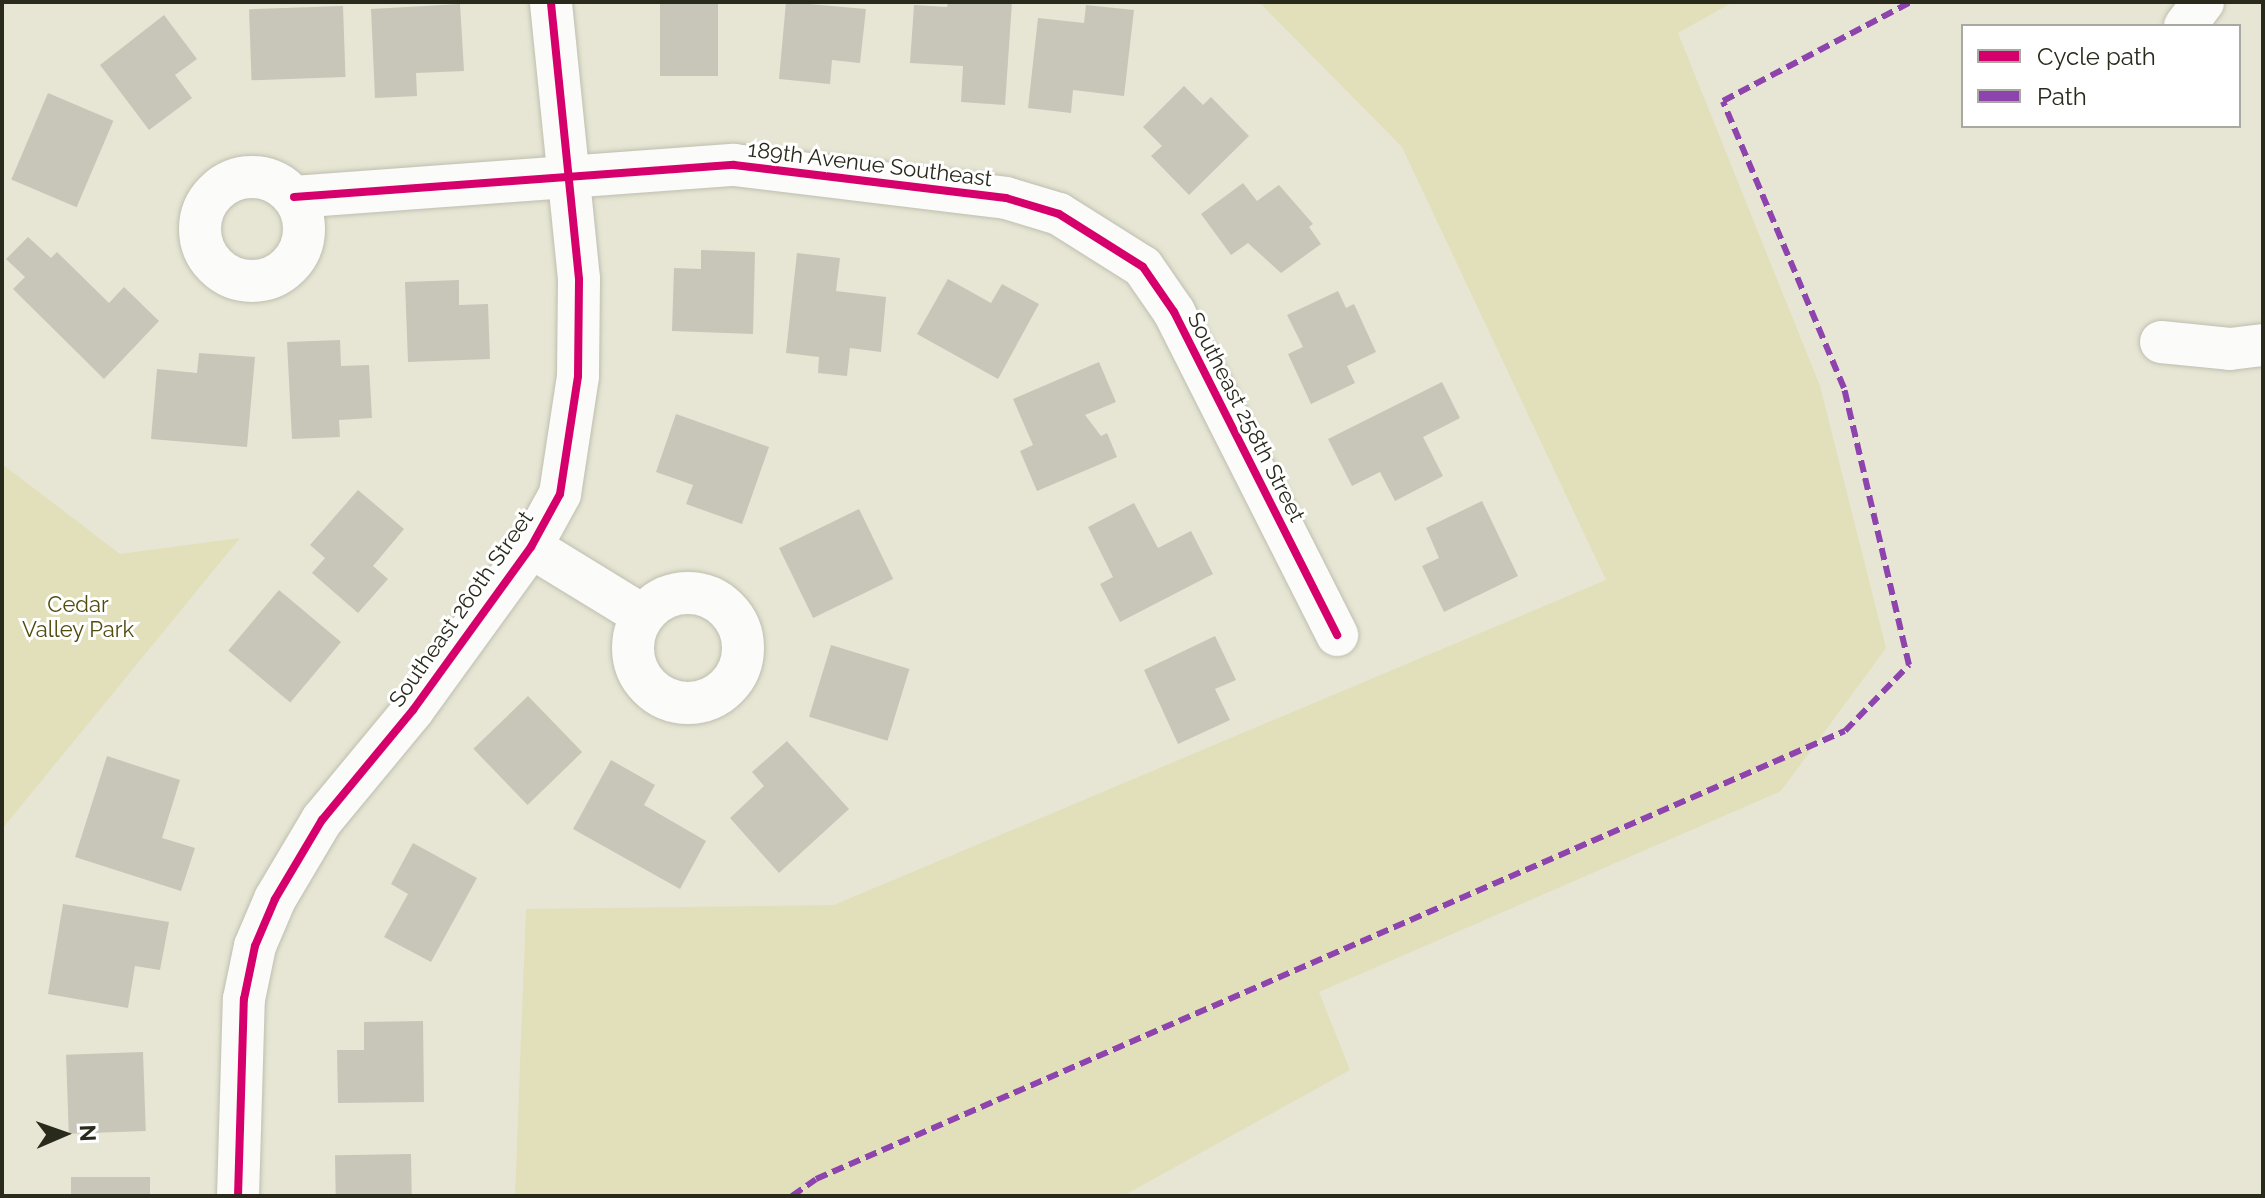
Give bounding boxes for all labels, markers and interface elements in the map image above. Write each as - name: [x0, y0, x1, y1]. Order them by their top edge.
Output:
- legend: [1961, 24, 2241, 128]
- text: Cycle path: [2037, 42, 2156, 71]
- text: Path: [2037, 82, 2087, 111]
- street label: 189th Avenue Southeast: [746, 136, 994, 192]
- street label: Southeast 258th Street: [1182, 308, 1310, 526]
- street label: Southeast 260th Street: [383, 506, 539, 712]
- park label: Cedar Valley Park: [22, 591, 134, 642]
- north arrow: [24, 1094, 104, 1174]
- text: N: [75, 1124, 101, 1142]

